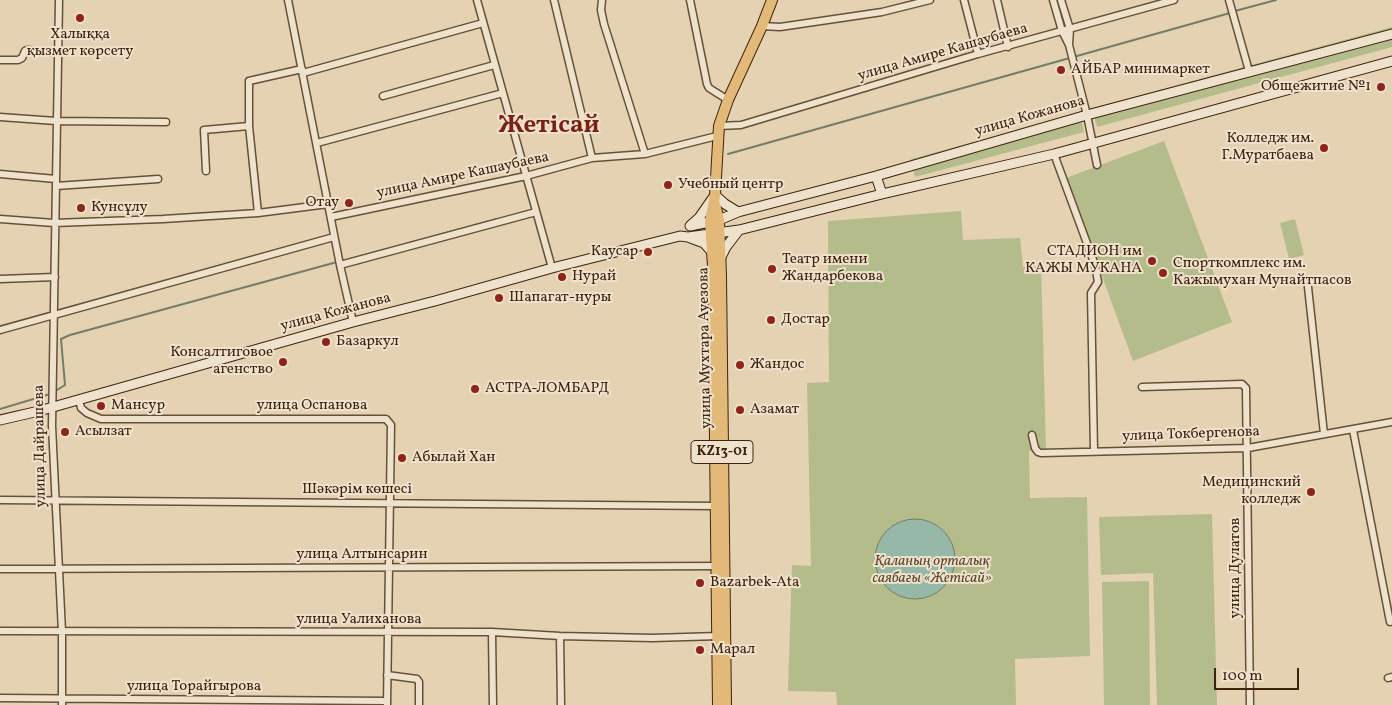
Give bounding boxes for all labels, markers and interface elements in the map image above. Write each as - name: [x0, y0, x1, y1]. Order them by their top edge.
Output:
- marker: Халыққа қызмет көрсету: [74, 12, 86, 24]
- street label: улица Амире Кашаубаева: [856, 20, 1030, 86]
- place label: Халыққа қызмет көрсету: [27, 26, 133, 61]
- place label: АЙБАР минимаркет: [1071, 61, 1210, 79]
- marker: АЙБАР минимаркет: [1055, 64, 1067, 76]
- place label: Общежитие №1: [1261, 78, 1371, 96]
- marker: Общежитие №1: [1375, 81, 1387, 93]
- street label: улица Кожанова: [973, 93, 1087, 141]
- district label: Жетісай: [498, 112, 600, 142]
- place label: Колледж им. Г.Муратбаева: [1221, 130, 1314, 165]
- marker: Колледж им. Г.Муратбаева: [1318, 142, 1330, 154]
- street label: улица Амире Кашаубаева: [375, 149, 551, 203]
- place label: Учебный центр: [678, 176, 783, 194]
- marker: Учебный центр: [662, 179, 674, 191]
- place label: Отау: [306, 194, 339, 212]
- marker: Отау: [343, 197, 355, 209]
- place label: Кунсұлу: [91, 199, 148, 217]
- marker: Кунсұлу: [75, 202, 87, 214]
- place label: Каусар: [591, 243, 638, 261]
- place label: СТАДИОН им КАЖЫ МУКАНА: [1025, 243, 1142, 278]
- marker: Каусар: [642, 246, 654, 258]
- place label: Театр имени Жандарбекова: [782, 251, 883, 286]
- marker: СТАДИОН им КАЖЫ МУКАНА: [1146, 255, 1158, 267]
- place label: Спорткомплекс им. Кажымухан Мунайтпасов: [1173, 255, 1352, 290]
- marker: Театр имени Жандарбекова: [766, 263, 778, 275]
- street label: улица Мухтара Ауезова: [696, 267, 716, 429]
- marker: Спорткомплекс им. Кажымухан Мунайтпасов: [1157, 267, 1169, 279]
- place label: Нурай: [572, 268, 616, 286]
- marker: Нурай: [556, 271, 568, 283]
- place label: Шапагат-нуры: [509, 289, 611, 307]
- street label: улица Кожанова: [279, 290, 393, 336]
- marker: Шапагат-нуры: [493, 292, 505, 304]
- place label: Достар: [781, 311, 830, 329]
- marker: Достар: [765, 314, 777, 326]
- place label: Базаркул: [336, 333, 399, 351]
- marker: Базаркул: [320, 336, 332, 348]
- place label: Консалтиговое агенство: [170, 344, 273, 379]
- marker: Консалтиговое агенство: [277, 356, 289, 368]
- place label: Жандос: [750, 356, 804, 374]
- marker: Жандос: [734, 359, 746, 371]
- place label: АСТРА-ЛОМБАРД: [485, 380, 609, 398]
- marker: АСТРА-ЛОМБАРД: [469, 383, 481, 395]
- street label: улица Дайрашева: [31, 384, 51, 508]
- place label: Мансур: [111, 397, 165, 415]
- street label: улица Оспанова: [257, 397, 367, 415]
- marker: Мансур: [95, 400, 107, 412]
- place label: Азамат: [750, 401, 799, 419]
- marker: Азамат: [734, 404, 746, 416]
- place label: Асылзат: [75, 423, 132, 441]
- street label: улица Токбергенова: [1122, 424, 1260, 446]
- marker: Асылзат: [59, 426, 71, 438]
- road number: KZ13-01: [691, 441, 753, 464]
- place label: Абылай Хан: [412, 449, 495, 467]
- marker: Абылай Хан: [396, 452, 408, 464]
- place label: Медицинский колледж: [1202, 474, 1301, 509]
- street label: Шәкәрім көшесі: [302, 481, 412, 499]
- marker: Медицинский колледж: [1305, 486, 1317, 498]
- street label: улица Дулатов: [1227, 518, 1245, 618]
- street label: улица Алтынсарин: [296, 546, 428, 564]
- park label: Қаланың орталық саябағы «Жетісай»: [872, 553, 992, 588]
- place label: Bazarbek-Ata: [710, 574, 799, 592]
- marker: Bazarbek-Ata: [694, 577, 706, 589]
- street label: улица Уалиханова: [296, 611, 422, 629]
- place label: Марал: [710, 641, 755, 659]
- marker: Марал: [694, 644, 706, 656]
- scale bar: [1217, 658, 1302, 690]
- text: 100 m: [1222, 666, 1262, 687]
- street label: улица Торайгырова: [127, 678, 261, 696]

